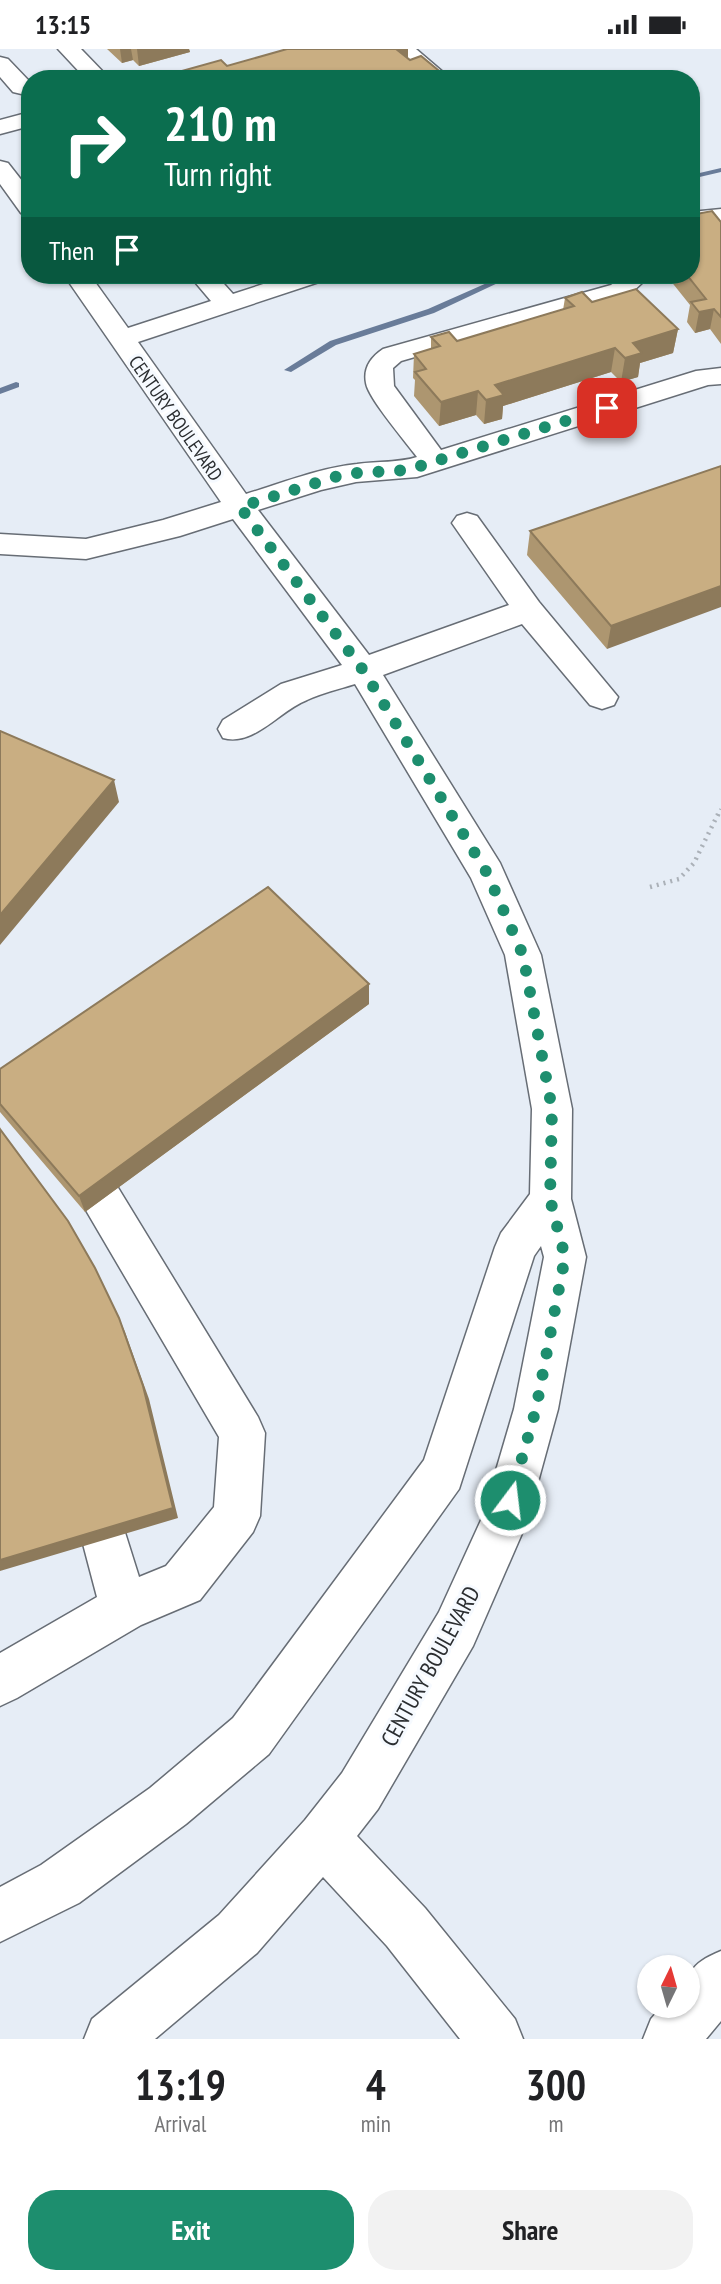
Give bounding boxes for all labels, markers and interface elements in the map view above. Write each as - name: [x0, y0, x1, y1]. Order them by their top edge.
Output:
- text: 13:15: [35, 8, 91, 41]
- text: 210 m: [164, 91, 277, 155]
- icon: right: [49, 98, 140, 189]
- text: Turn right: [164, 153, 272, 195]
- icon: arrive: [108, 231, 146, 269]
- text: Then: [49, 234, 94, 267]
- street label: CENTURY BOULEVARD: [124, 351, 228, 485]
- pin: [577, 378, 637, 438]
- icon: arrive: [588, 389, 626, 427]
- position arrow: [473, 1463, 547, 1537]
- street label: CENTURY BOULEVARD: [374, 1581, 486, 1751]
- north arrow: [637, 1955, 700, 2018]
- map controls: [637, 1955, 700, 2018]
- text: 13:19: [135, 2057, 226, 2112]
- text: 4: [366, 2057, 386, 2112]
- text: 300: [526, 2057, 586, 2112]
- text: Arrival: [154, 2109, 206, 2138]
- text: min: [361, 2109, 391, 2138]
- text: m: [548, 2109, 563, 2138]
- button: Exit: [28, 2190, 354, 2270]
- button: Share: [368, 2190, 693, 2270]

